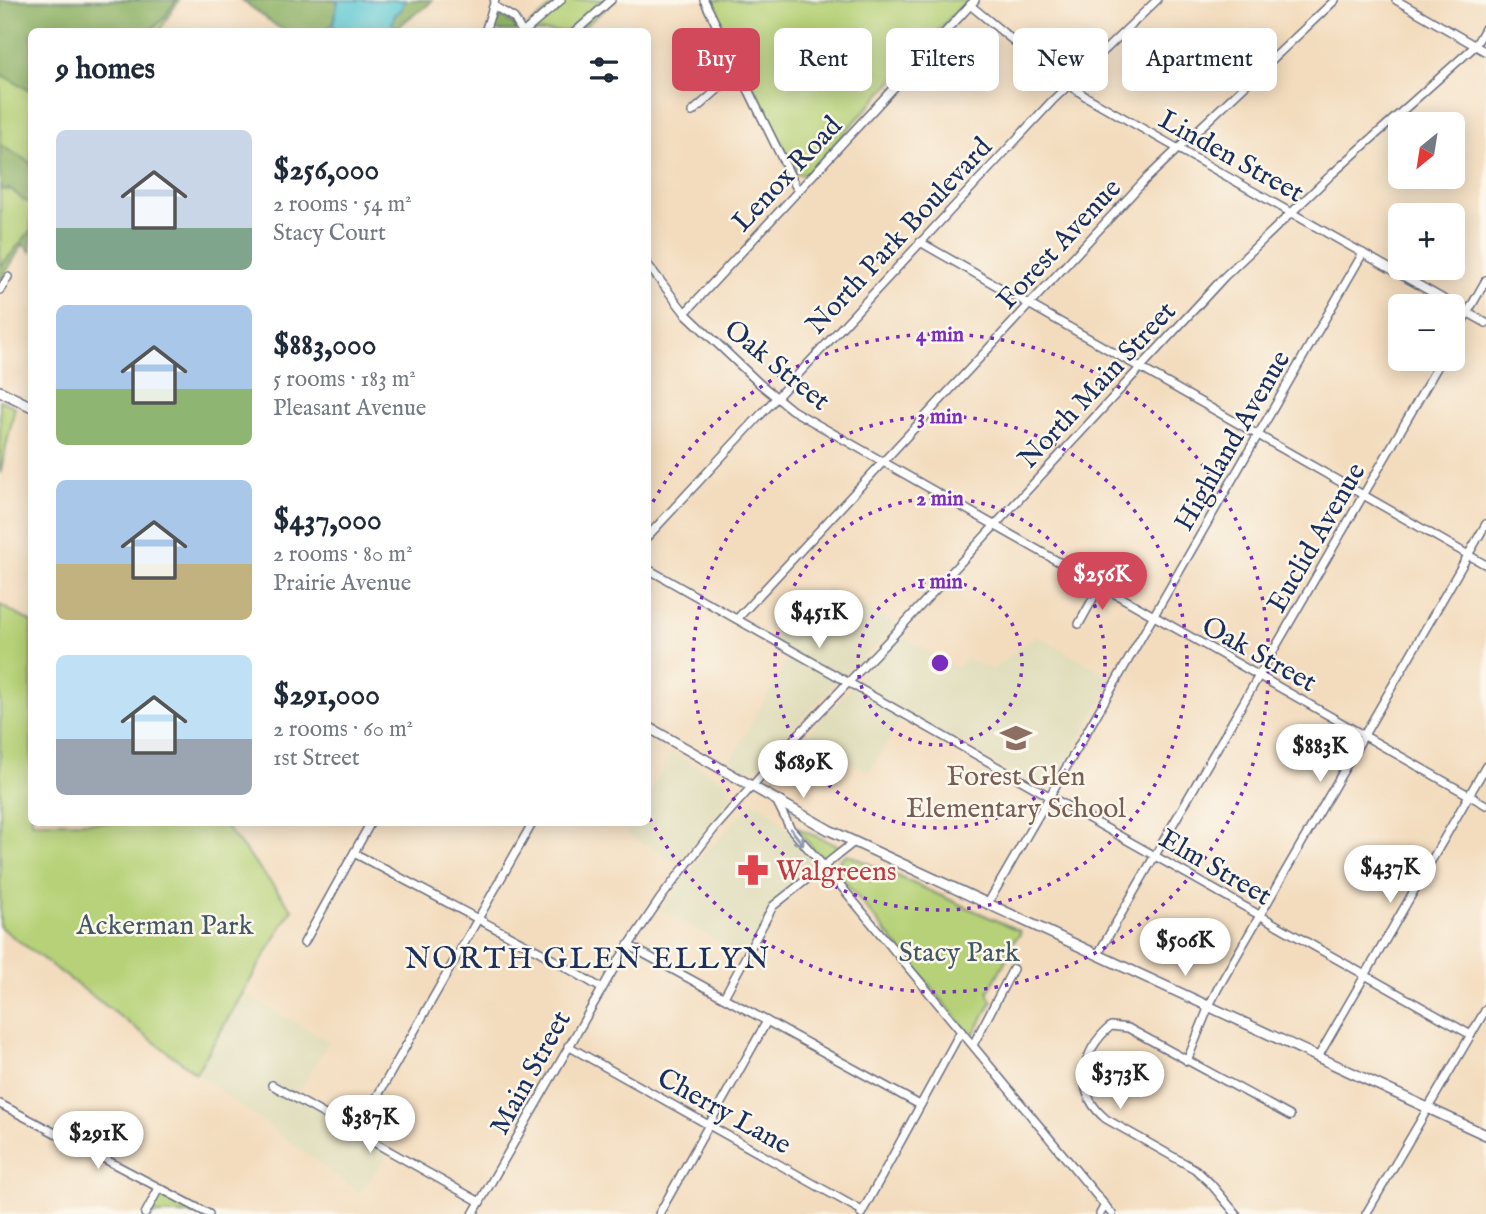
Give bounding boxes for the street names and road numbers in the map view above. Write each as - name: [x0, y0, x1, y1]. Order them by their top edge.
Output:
- street label: Linden Street: [1152, 103, 1310, 212]
- street label: Lenox Road: [725, 109, 850, 240]
- street label: North Park Boulevard: [799, 131, 1000, 343]
- street label: Forest Avenue: [990, 172, 1130, 318]
- street label: North Main Street: [1011, 295, 1184, 477]
- street label: Oak Street: [716, 313, 837, 419]
- street label: Highland Avenue: [1167, 345, 1299, 538]
- street label: Euclid Avenue: [1260, 457, 1374, 620]
- street label: Oak Street: [1195, 609, 1323, 701]
- street label: Elm Street: [1152, 822, 1278, 915]
- street label: Main Street: [483, 1005, 580, 1141]
- street label: Cherry Lane: [651, 1061, 797, 1163]

